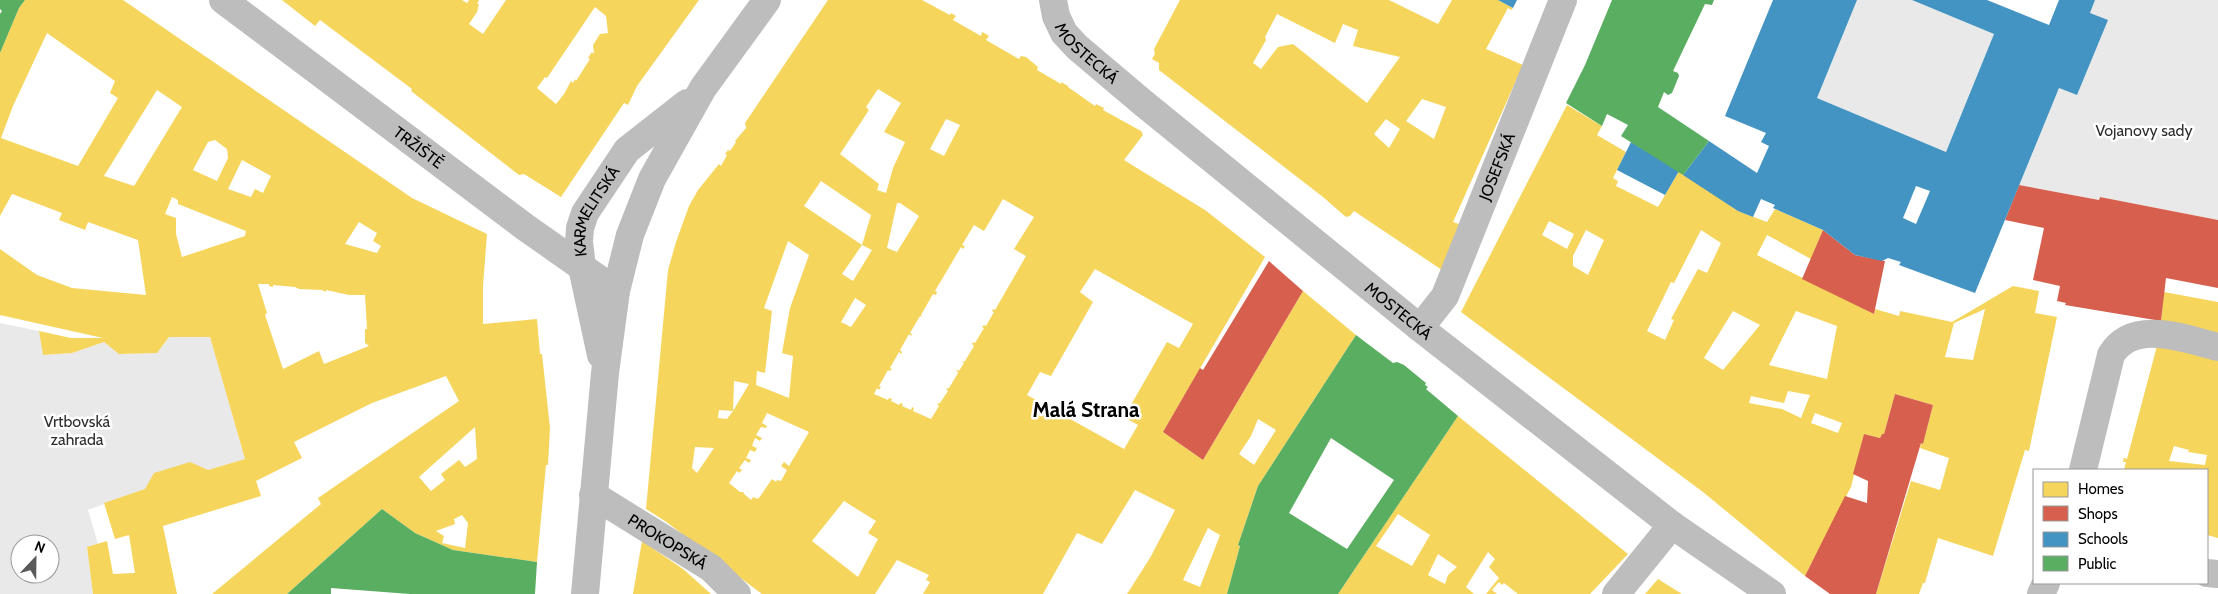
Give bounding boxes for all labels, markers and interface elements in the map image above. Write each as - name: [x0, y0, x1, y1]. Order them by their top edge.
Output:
- street label: MOSTECKÁ: [1051, 20, 1122, 87]
- park label: Vojanovy sady: [2095, 121, 2193, 140]
- street label: TRŽIŠTĚ: [390, 122, 448, 172]
- street label: JOSEFSKÁ: [1474, 130, 1519, 204]
- street label: KARMELITSKÁ: [569, 162, 623, 258]
- street label: MOSTECKÁ: [1361, 278, 1436, 343]
- district label: Malá Strana: [1033, 397, 1140, 422]
- park label: Vrtbovská zahrada: [44, 412, 110, 449]
- legend: [2033, 469, 2208, 584]
- text: Homes: [2078, 480, 2124, 498]
- text: Shops: [2078, 505, 2118, 523]
- street label: PROKOPSKÁ: [625, 510, 711, 573]
- text: Schools: [2078, 530, 2128, 548]
- north arrow: [10, 534, 60, 584]
- text: N: [32, 537, 48, 557]
- text: Public: [2078, 555, 2116, 573]

